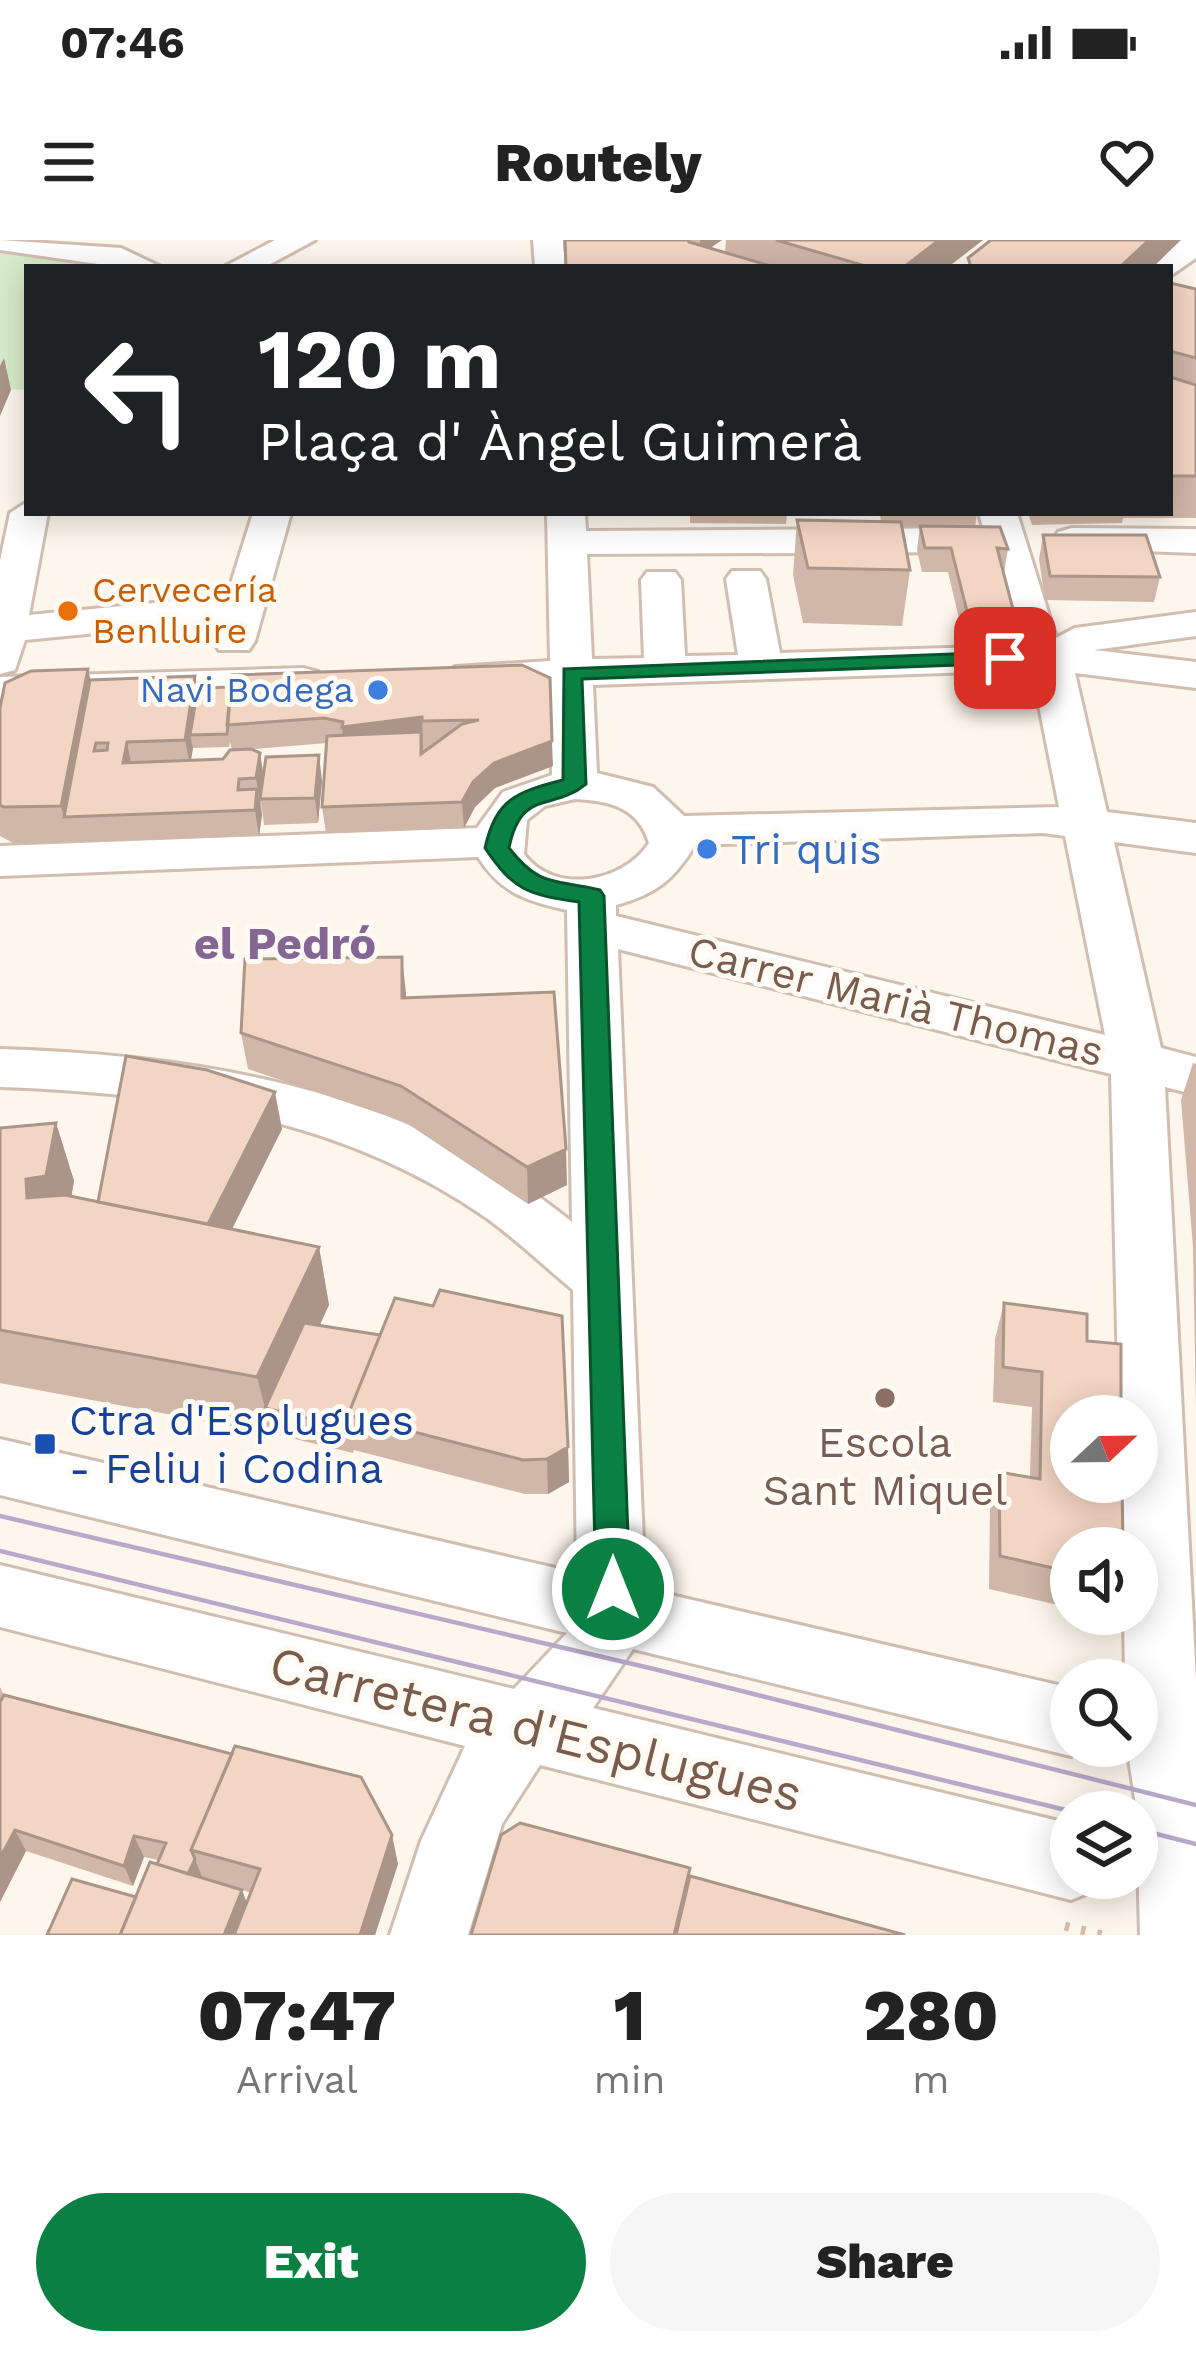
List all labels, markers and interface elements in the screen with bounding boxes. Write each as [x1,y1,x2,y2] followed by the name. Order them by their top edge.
[60,16,185,69] text: 07:46
[36,129,102,195] icon: menu
[1094,129,1160,195] icon: heart
[494,131,702,194] text: Routely
[258,310,501,408] text: 120 m
[60,312,216,468] icon: left
[258,410,862,473] text: Plaça d' Àngel Guimerà
[92,569,277,652] place label: Cervecería Benlluire
[55,598,81,624] marker: Cervecería Benlluire
[954,607,1056,709] pin
[972,625,1038,691] icon: arrive
[139,669,354,711] place label: Navi Bodega
[365,677,391,703] marker: Navi Bodega
[731,825,882,874] place label: Tri quis
[694,836,720,862] marker: Tri quis
[194,917,376,970] district label: el Pedró
[683,926,1109,1076] street label: Carrer Marià Thomas
[872,1385,898,1411] marker: Escola Sant Miquel
[1050,1395,1158,1503] north arrow
[1050,1395,1158,1899] map controls
[69,1396,414,1493] place label: Ctra d'Esplugues - Feliu i Codina
[763,1418,1007,1515] place label: Escola Sant Miquel
[32,1431,58,1457] marker: Ctra d'Esplugues - Feliu i Codina
[550,1526,676,1652] position arrow
[1050,1527,1158,1635] button: sound
[264,1634,808,1824] street label: Carretera d'Esplugues
[1050,1659,1158,1767] button: search
[1050,1791,1158,1899] button: layers
[197,1973,396,2057] text: 07:47
[614,1973,646,2057] text: 1
[863,1973,999,2057] text: 280
[236,2057,358,2102] text: Arrival
[594,2057,665,2102] text: min
[912,2057,949,2102] text: m
[36,2193,586,2331] button: Exit
[610,2193,1160,2331] button: Share

